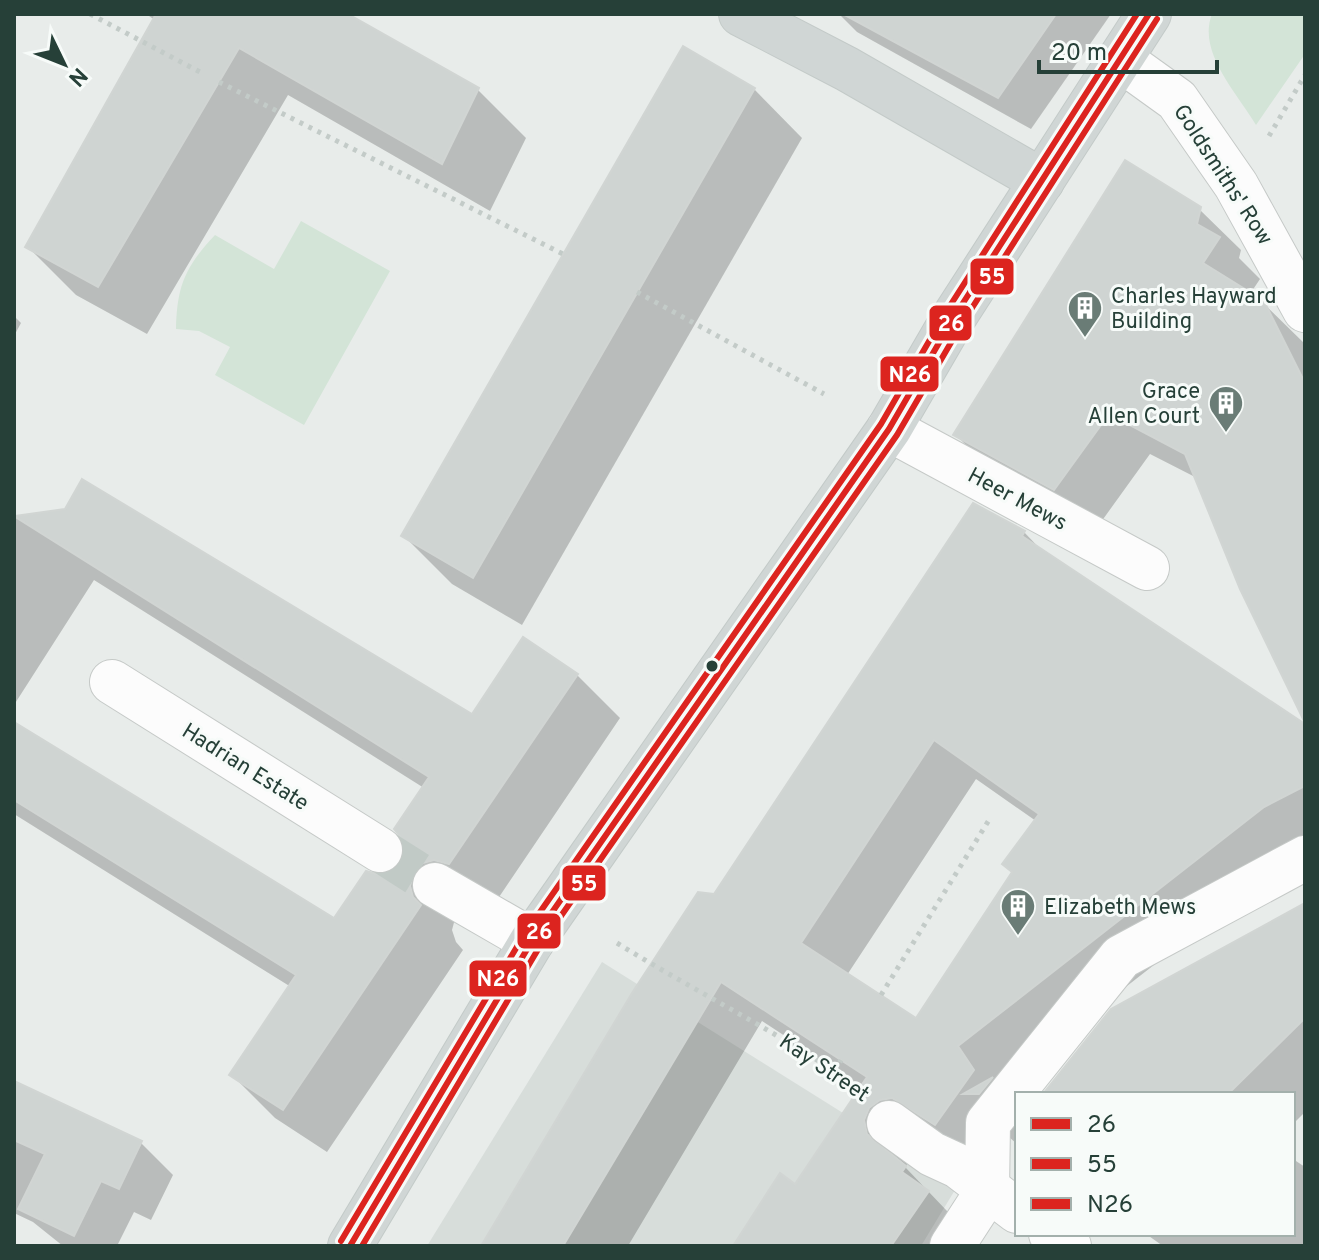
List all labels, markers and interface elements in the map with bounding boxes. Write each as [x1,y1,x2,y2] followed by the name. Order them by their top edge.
[24,24,104,104] north arrow
[1039,24,1217,74] scale bar
[1051,39,1107,69] text: 20 m
[62,61,92,91] text: N
[1166,100,1277,251] street label: Goldsmiths' Row
[969,257,1015,296] line badge: 55
[979,265,1005,292] text: 55
[1111,284,1277,336] place label: Charles Hayward Building
[1066,289,1104,339] building icon: Charles Hayward Building
[928,304,973,342] line badge: 26
[938,312,964,339] text: 26
[879,355,940,393] line badge: N26
[889,363,931,390] text: N26
[1088,379,1200,431] place label: Grace Allen Court
[1207,384,1245,434] building icon: Grace Allen Court
[962,463,1071,538] street label: Heer Mews
[704,658,720,674] unlabelled marker
[176,718,313,818] street label: Hadrian Estate
[561,864,607,902] line badge: 55
[571,872,597,899] text: 55
[999,887,1037,937] building icon: Elizabeth Mews
[1044,895,1196,922] place label: Elizabeth Mews
[516,912,562,950] line badge: 26
[526,920,552,947] text: 26
[468,959,528,998] line badge: N26
[477,967,519,994] text: N26
[773,1029,874,1109] street label: Kay Street
[1015,1092,1295,1236] legend
[1087,1111,1116,1141] text: 26
[1087,1151,1117,1181] text: 55
[1087,1191,1133,1221] text: N26

